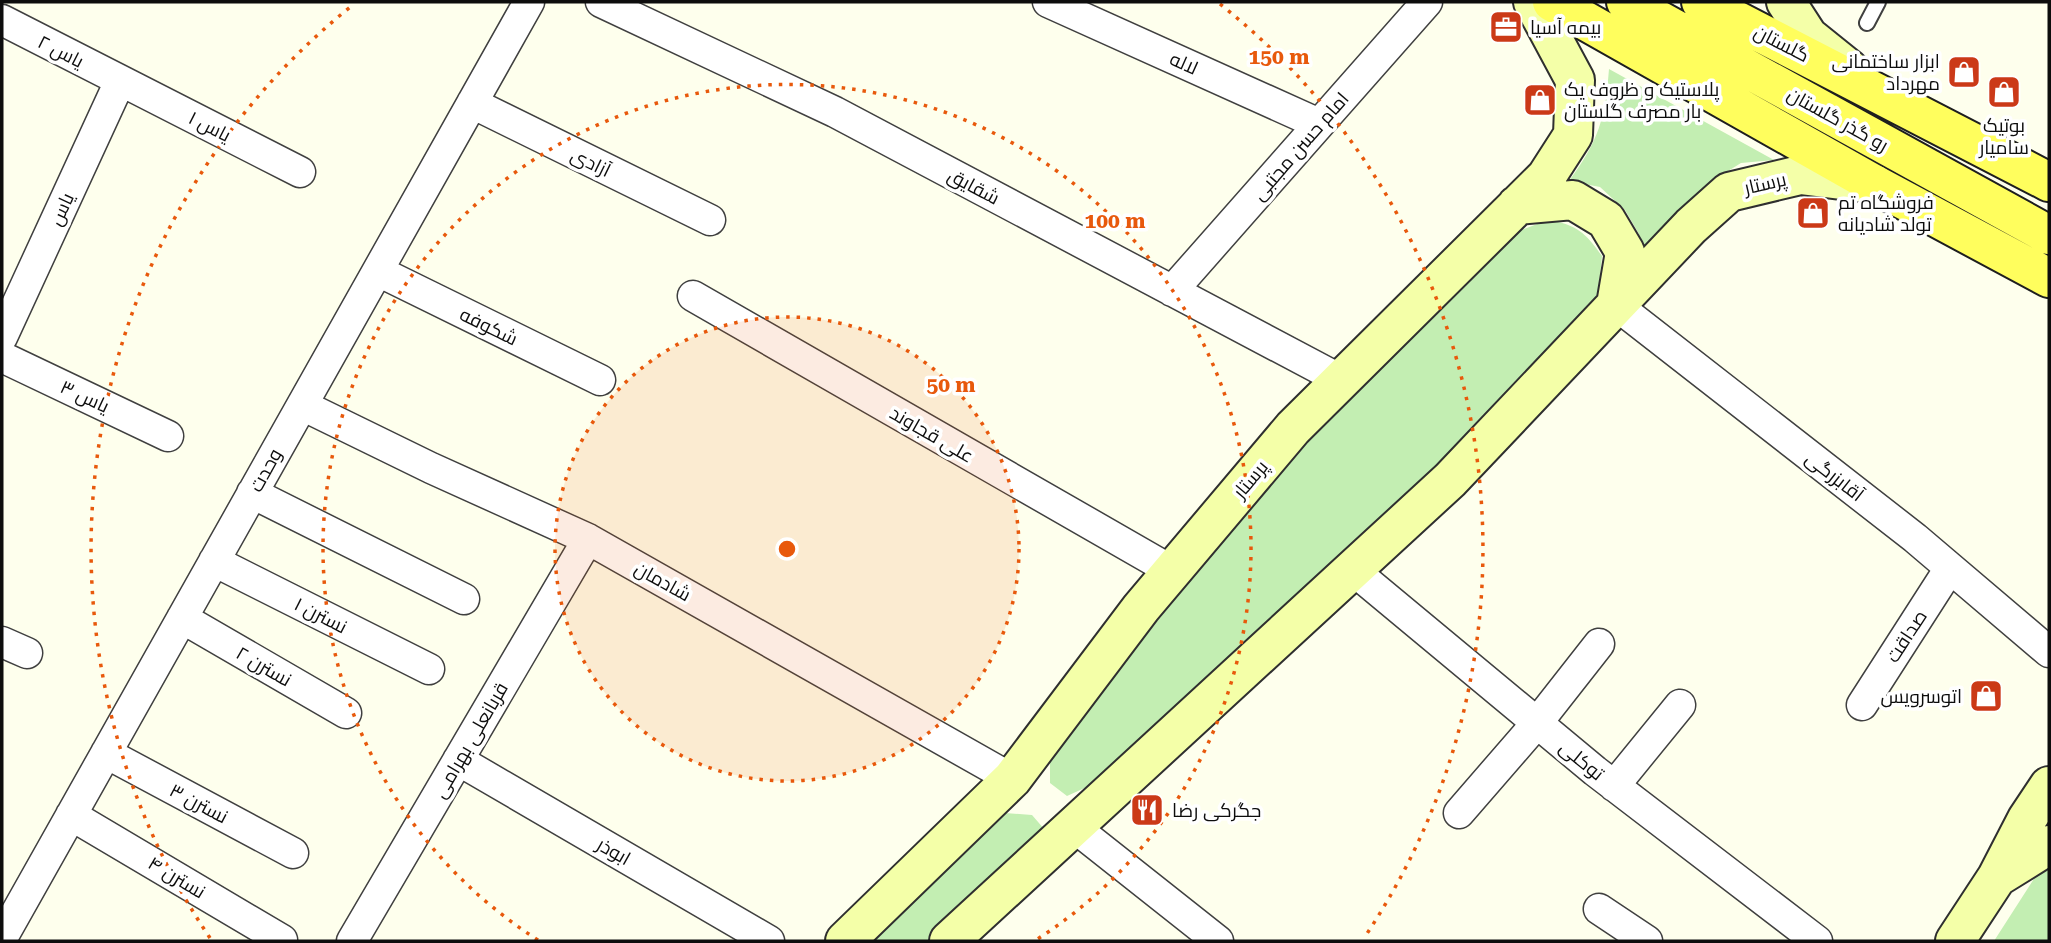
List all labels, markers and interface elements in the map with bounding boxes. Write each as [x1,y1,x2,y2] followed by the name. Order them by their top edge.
[1487,8,1525,46] office icon: بیمه آسیا
[1530,16,1601,39] place label: بیمه آسیا
[1750,20,1813,67] street label: گلستان
[34,30,88,73] street label: یاس ۲
[1249,45,1309,69] text: 150 m
[1166,47,1201,80] street label: لاله
[1831,50,1940,95] place label: ابزار ساختمانی مهرداد
[1945,53,1983,91] shop icon: ابزار ساختمانی مهرداد
[1985,73,2023,111] shop icon: بوتیک سامیار
[1564,78,1719,123] place label: پلاستیک و ظروف یک بار مصرف گلستان
[1521,81,1559,119] shop icon: پلاستیک و ظروف یک بار مصرف گلستان
[1783,82,1892,157] street label: رو گذر گلستان
[1247,88,1355,206] street label: امام حسن مجتبی
[185,106,235,147] street label: یاس ۱
[1978,114,2029,159] place label: بوتیک سامیار
[567,143,614,182] street label: آزادی
[943,163,1004,211] street label: شقایق
[1741,167,1789,201] street label: پرستار
[44,189,79,229] street label: یاس
[1838,191,1934,236] place label: فروشگاه تم تولد شادیانه
[1794,194,1832,232] shop icon: فروشگاه تم تولد شادیانه
[1085,209,1145,233] text: 100 m
[456,303,522,350] street label: شکوفه
[926,373,976,397] text: 50 m
[57,375,113,418] street label: یاس ۳
[886,401,978,468] street label: علی قجاوند
[244,445,287,496] street label: وحدت
[1801,447,1868,506] street label: آقابزرگی
[1227,456,1274,504] street label: پرستار
[775,537,799,561] centre of rings
[631,557,695,606] street label: شادمان
[291,592,351,638] street label: نسترن ۱
[1881,606,1932,667] street label: صداقت
[232,641,296,691] street label: نسترن ۲
[1967,677,2005,715] shop icon: اتوسرویس
[428,678,513,802] street label: قربانعلی بهرامی
[1881,685,1962,708] place label: اتوسرویس
[1555,736,1609,785] street label: توکلی
[166,778,232,828] street label: نسترن ۳
[1128,791,1166,829] restaurant icon: جگرکی رضا
[1172,799,1261,822] place label: جگرکی رضا
[592,832,635,870] street label: ابوذر
[144,851,210,903] street label: نسترن ۴

